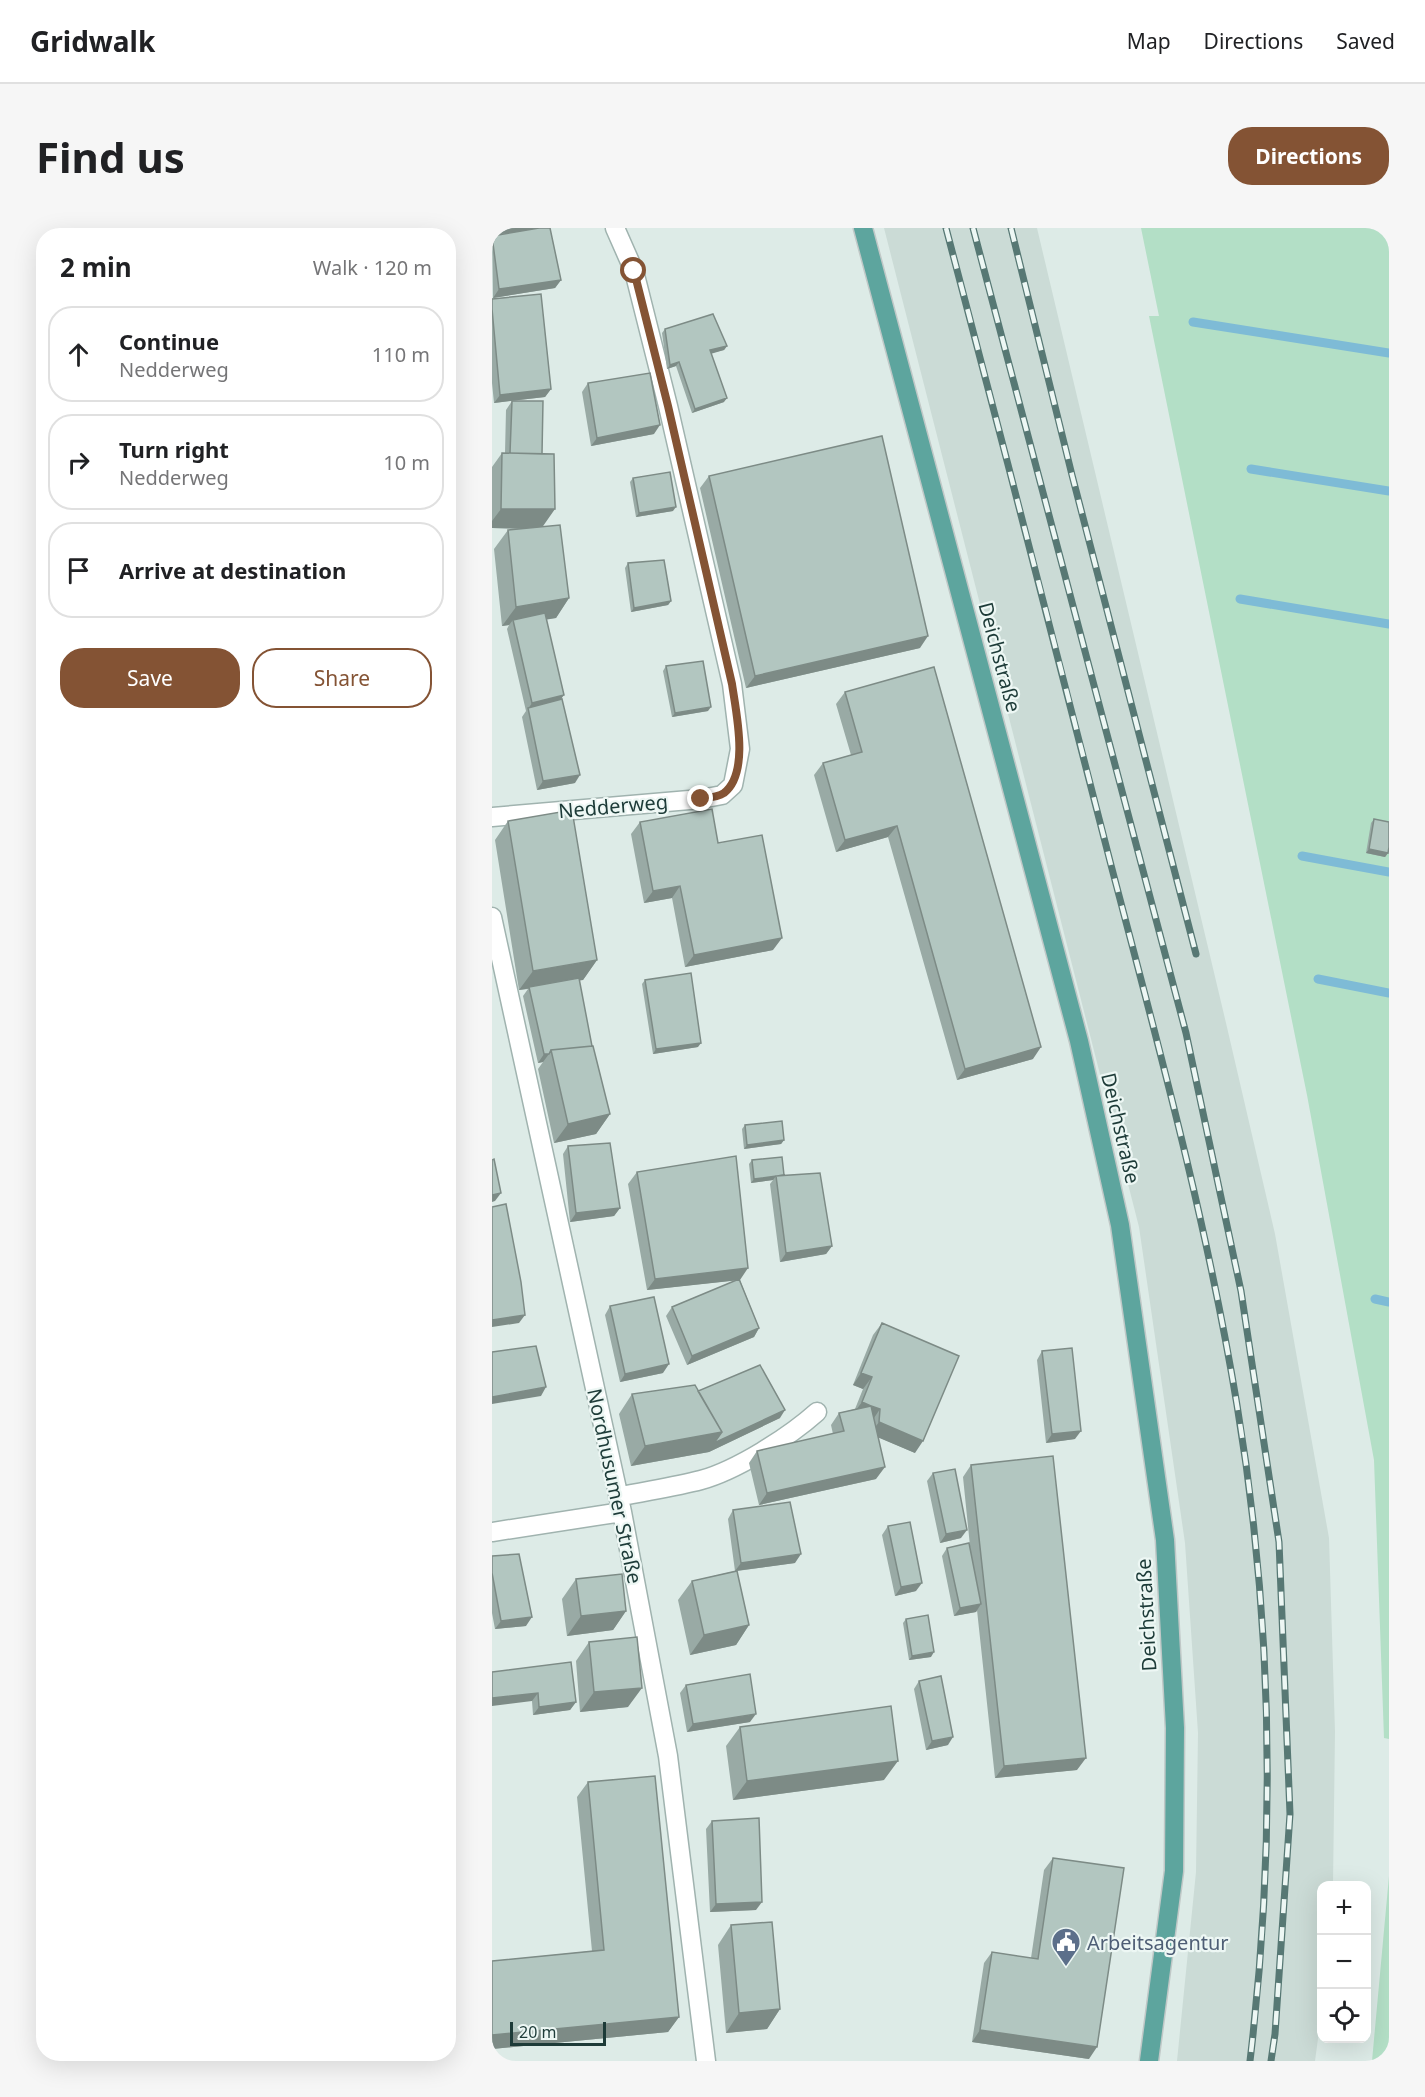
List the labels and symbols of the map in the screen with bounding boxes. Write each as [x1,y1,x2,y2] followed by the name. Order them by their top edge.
[620,257,646,283] route start
[972,599,1028,715] street label: Deichstraße
[687,785,713,811] route end
[557,788,669,824] street label: Nedderweg
[1095,1070,1147,1186] street label: Deichstraße
[581,1386,649,1586] street label: Nordhusumer Straße
[1130,1558,1162,1672] street label: Deichstraße
[1050,1926,1082,1968] public building icon: Arbeitsagentur
[1087,1929,1229,1956] place label: Arbeitsagentur
[510,2019,606,2046] scale bar

